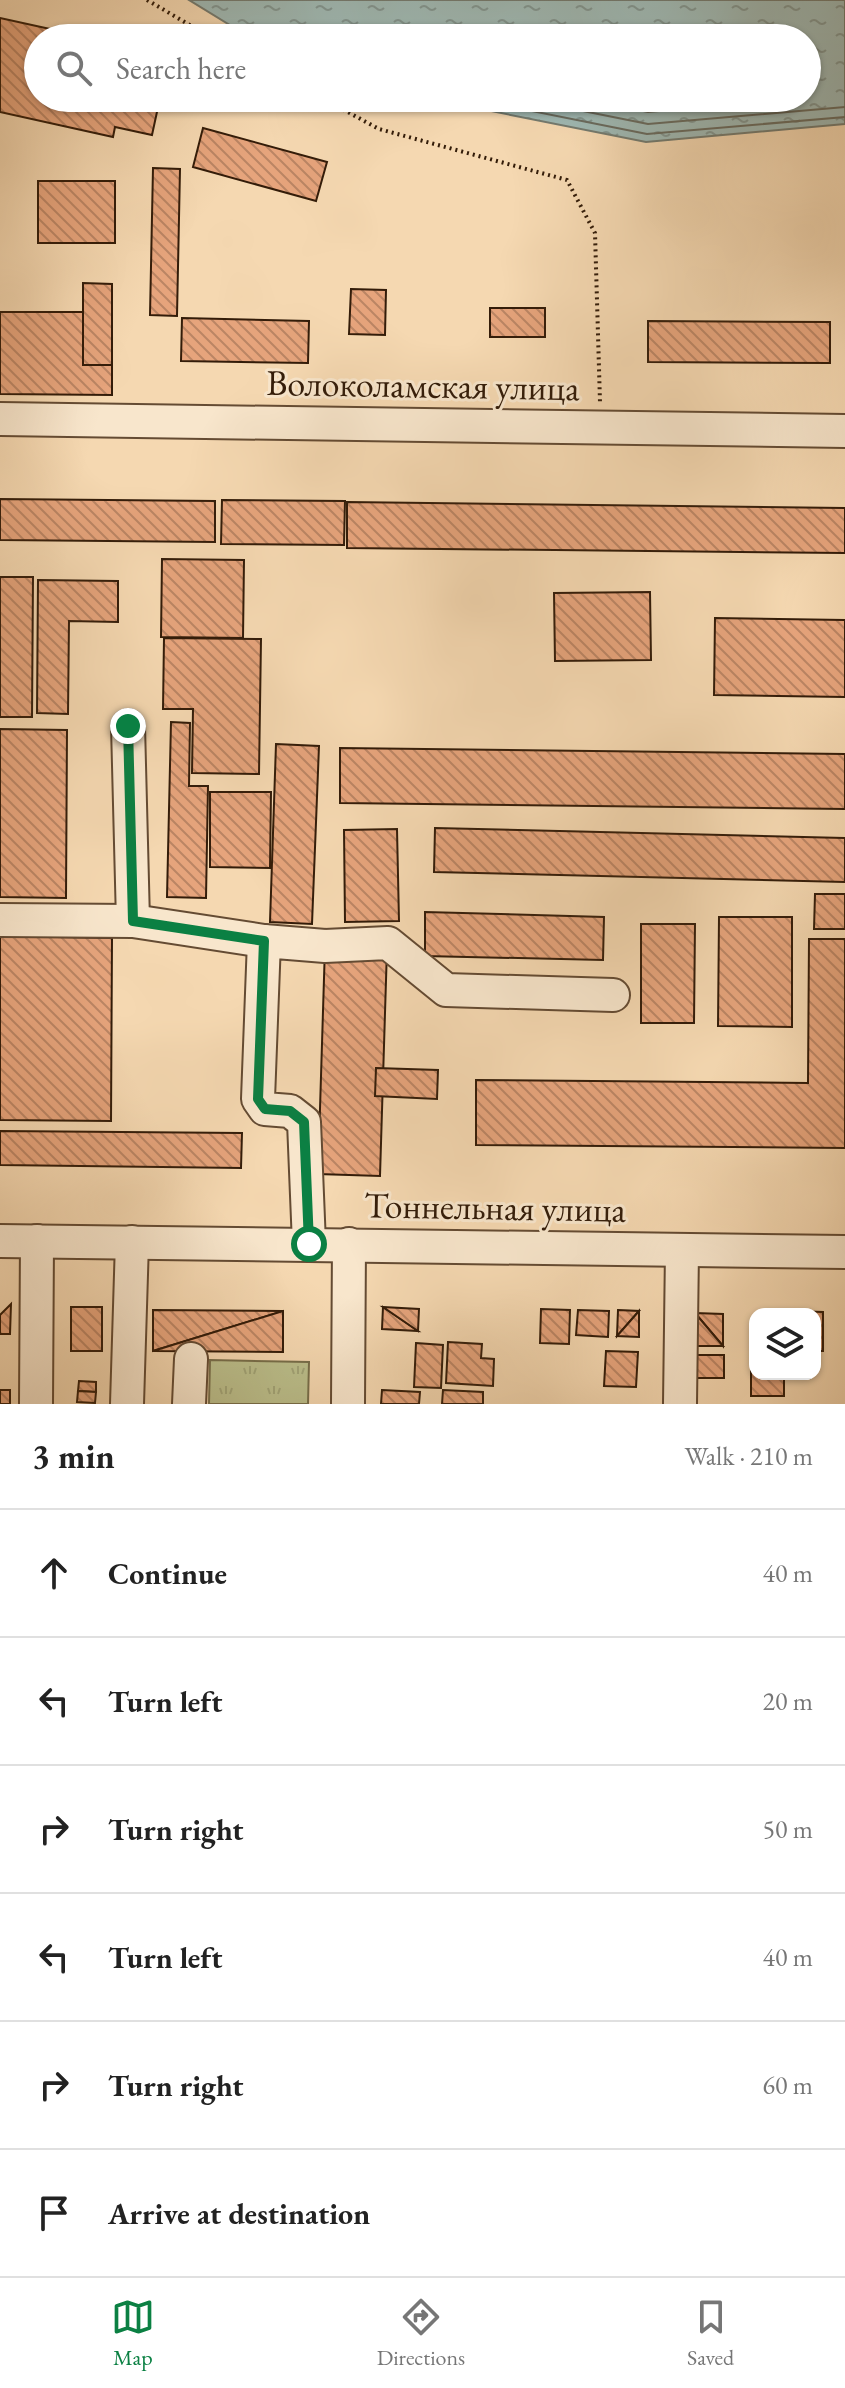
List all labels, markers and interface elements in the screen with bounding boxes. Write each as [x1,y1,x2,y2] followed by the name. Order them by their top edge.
[24,24,821,112] search box
[52,46,96,90] icon: search
[116,49,246,88] text: Search here
[266,359,581,411] street label: Волоколамская улица
[110,708,146,744] route end
[364,1181,627,1233] street label: Тоннельная улица
[291,1226,327,1262] route start
[749,1308,821,1380] map controls
[749,1308,821,1380] button: layers
[32,1434,115,1478] text: 3 min
[685,1439,813,1473] text: Walk · 210 m
[32,1551,76,1595] icon: ahead
[108,1554,227,1593] text: Continue
[763,1556,813,1590] text: 40 m
[32,1679,76,1723] icon: left
[108,1682,222,1721] text: Turn left
[763,1684,813,1718] text: 20 m
[32,1807,76,1851] icon: right
[108,1810,244,1849] text: Turn right
[763,1812,813,1846] text: 50 m
[32,1935,76,1979] icon: left
[108,1938,222,1977] text: Turn left
[763,1940,813,1974] text: 40 m
[32,2063,76,2107] icon: right
[108,2066,244,2105] text: Turn right
[763,2068,813,2102] text: 60 m
[32,2191,76,2235] icon: arrive
[108,2194,370,2233] text: Arrive at destination
[111,2295,155,2372] tab: Map
[377,2295,465,2372] tab: Directions
[687,2295,734,2372] tab: Saved

